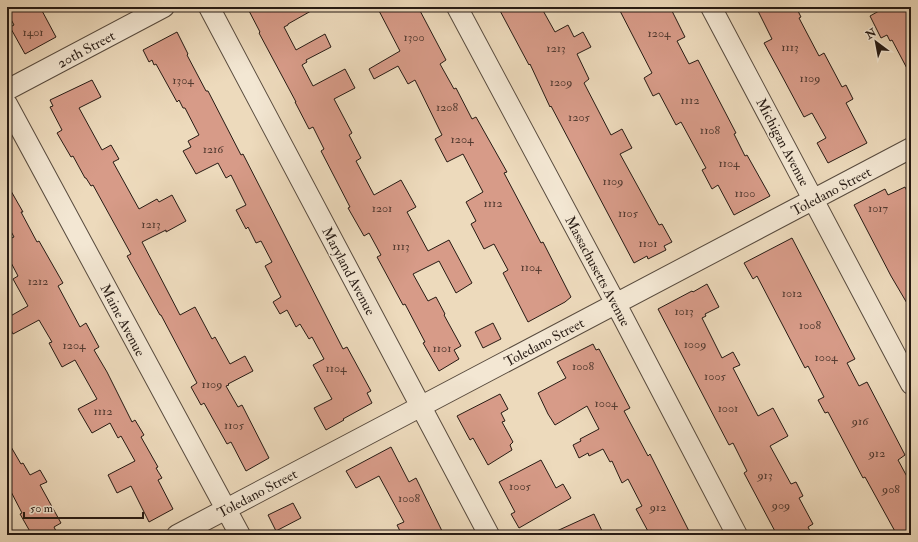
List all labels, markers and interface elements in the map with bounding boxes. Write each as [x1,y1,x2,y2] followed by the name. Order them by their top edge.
[856,22,896,62] north arrow
[22,25,44,40] house number: 1401
[862,25,880,43] text: N
[648,26,671,41] house number: 1204
[55,27,118,72] street label: 20th Street
[403,30,425,45] house number: 1300
[781,40,799,55] house number: 1113
[546,41,566,56] house number: 1213
[800,71,820,86] house number: 1109
[172,73,194,88] house number: 1304
[550,75,572,90] house number: 1209
[681,93,699,108] house number: 1112
[752,95,813,189] street label: Michigan Avenue
[436,100,458,115] house number: 1208
[568,110,591,125] house number: 1205
[700,123,721,138] house number: 1108
[451,132,474,147] house number: 1204
[203,142,224,157] house number: 1216
[718,156,740,171] house number: 1104
[788,163,874,220] street label: Toledano Street
[603,174,623,189] house number: 1109
[735,186,755,201] house number: 1100
[484,196,502,211] house number: 1112
[372,201,392,216] house number: 1201
[868,201,889,216] house number: 1017
[618,206,639,221] house number: 1105
[561,213,634,330] street label: Massachusetts Avenue
[141,217,161,232] house number: 1213
[317,224,379,319] street label: Maryland Avenue
[639,236,657,251] house number: 1101
[392,239,410,254] house number: 1113
[520,260,542,275] house number: 1104
[28,274,48,289] house number: 1212
[96,281,149,359] street label: Maine Avenue
[782,286,802,301] house number: 1012
[674,304,694,319] house number: 1013
[501,314,587,371] street label: Toledano Street
[799,318,821,333] house number: 1008
[684,337,706,352] house number: 1009
[63,338,86,353] house number: 1204
[433,341,451,356] house number: 1101
[815,350,838,365] house number: 1004
[572,359,594,374] house number: 1008
[325,361,347,376] house number: 1104
[704,369,727,384] house number: 1005
[202,377,222,392] house number: 1109
[595,396,618,411] house number: 1004
[718,401,738,416] house number: 1001
[94,404,112,419] house number: 1112
[851,414,869,429] house number: 916
[224,418,245,433] house number: 1105
[868,446,885,461] house number: 912
[214,465,300,522] street label: Toledano Street
[757,468,773,483] house number: 913
[509,479,532,494] house number: 1005
[881,482,900,497] house number: 908
[398,491,420,506] house number: 1008
[24,494,143,520] scale bar
[771,498,790,513] house number: 909
[649,500,666,515] house number: 912
[30,501,54,516] text: 50 m

